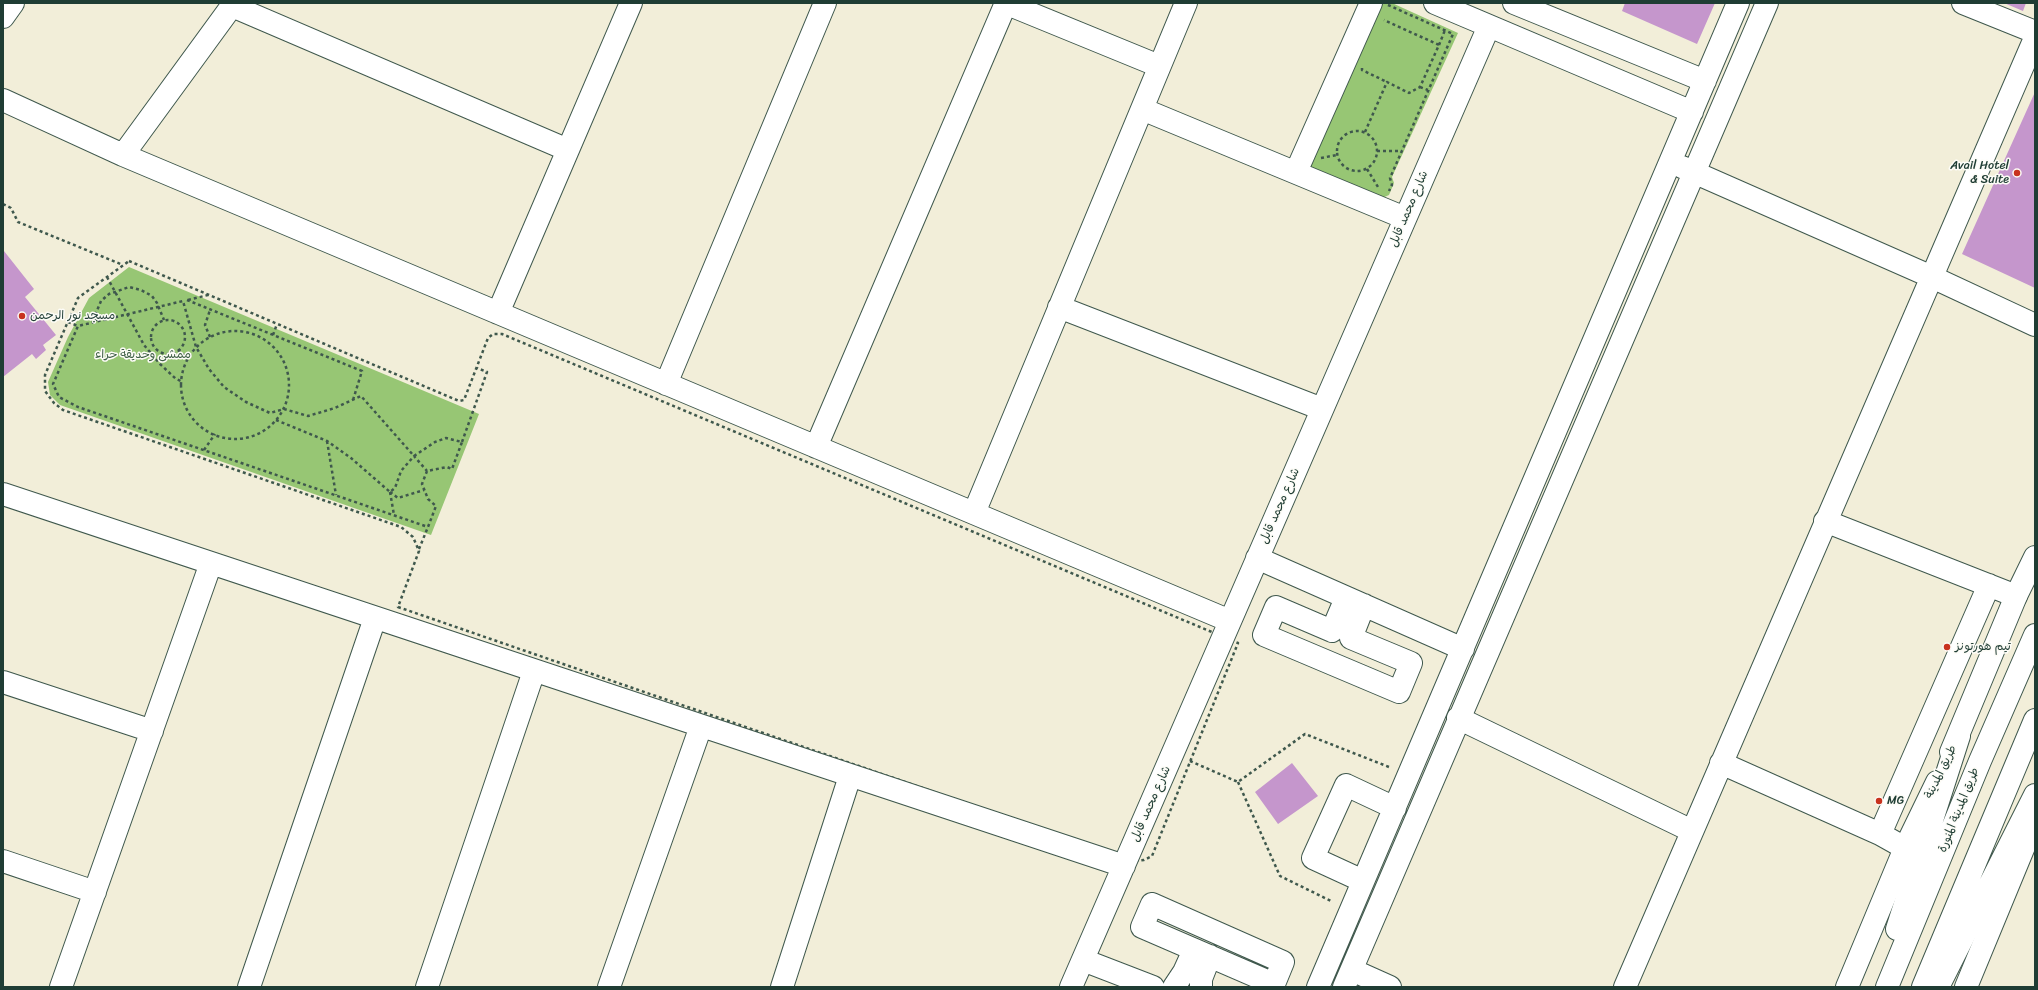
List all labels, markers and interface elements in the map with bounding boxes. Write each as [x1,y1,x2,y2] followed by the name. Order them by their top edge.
[1950,159,2009,187] place label: Avail Hotel & Suite
[2012,168,2022,178] marker: Avail Hotel & Suite
[1386,169,1432,249] street label: شارع محمد قابل
[30,309,115,323] place label: مسجد نور الرحمن
[17,311,27,321] marker: مسجد نور الرحمن
[95,348,191,362] park label: ممشى وحديقة حراء
[1257,466,1303,546] street label: شارع محمد قابل
[1955,640,2011,654] place label: تيم هورتونز
[1942,642,1952,652] marker: تيم هورتونز
[1922,743,1960,801] street label: طريق المدينة
[1128,764,1174,844] street label: شارع محمد قابل
[1935,765,1983,855] street label: طريق المدينة المنورة
[1887,794,1904,808] place label: MG
[1874,796,1884,806] marker: MG

